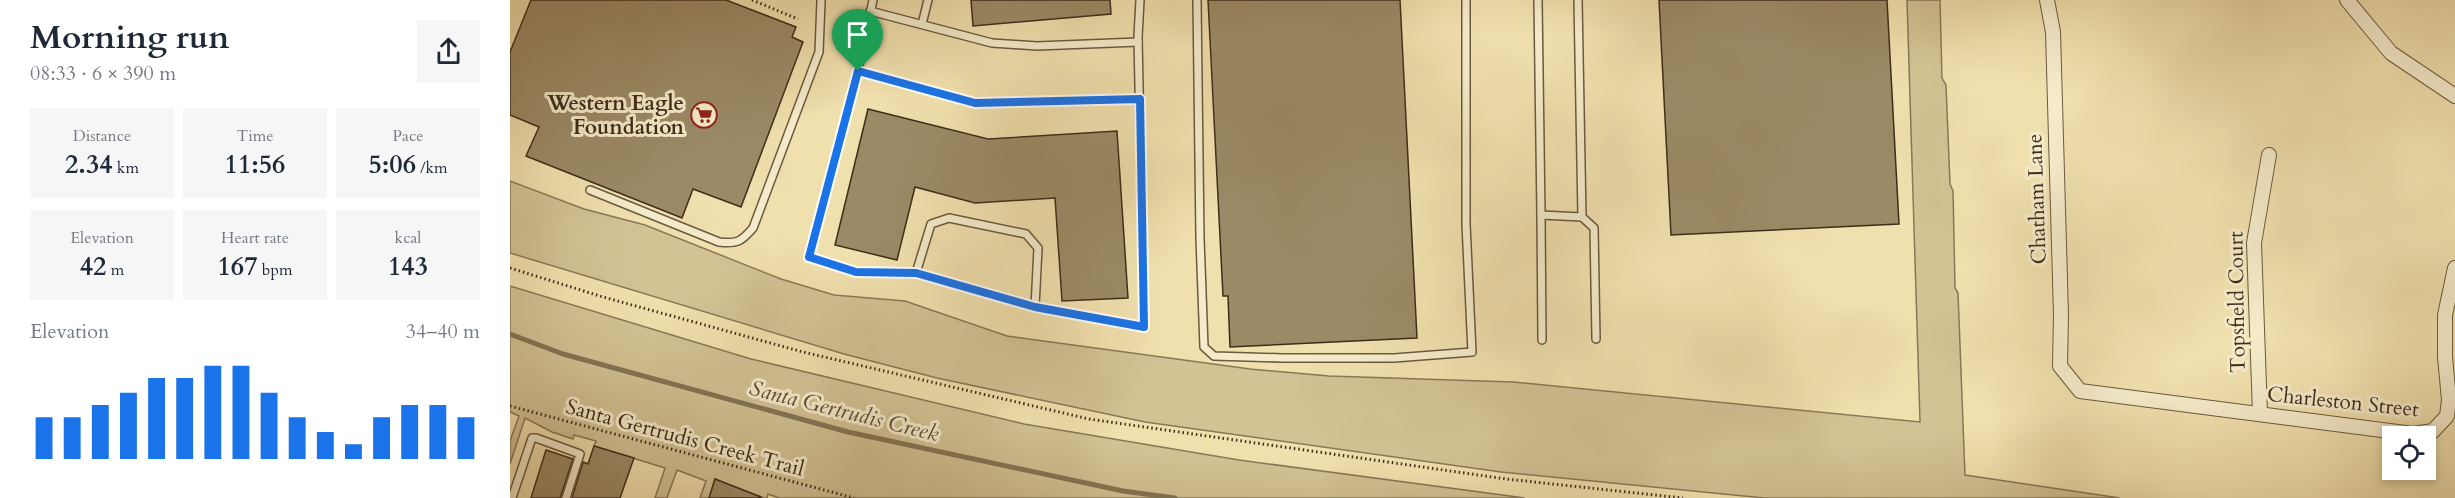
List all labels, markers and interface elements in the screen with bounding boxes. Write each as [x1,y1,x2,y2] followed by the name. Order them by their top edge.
[832,9,883,71] pin
[30,15,230,60] text: Morning run
[841,18,874,51] icon: arrive
[417,20,480,83] button: share
[30,60,176,87] text: 08:33 · 6 × 390 m
[546,89,684,142] place label: Western Eagle Foundation
[689,100,719,130] supermarket icon: Western Eagle Foundation
[73,125,131,147] text: Distance
[236,125,274,147] text: Time
[393,125,423,147] text: Pace
[2020,133,2054,265] street label: Chatham Lane
[65,147,113,182] text: 2.34
[225,147,285,182] text: 11:56
[368,147,416,182] text: 5:06
[113,157,139,179] text: km
[416,157,448,179] text: /km
[70,227,134,249] text: Elevation
[221,227,289,249] text: Heart rate
[395,227,421,249] text: kcal
[2221,231,2253,373] street label: Topsfield Court
[80,249,106,284] text: 42
[218,249,258,284] text: 167
[388,249,428,284] text: 143
[106,259,124,281] text: m
[258,259,292,281] text: bpm
[30,318,109,345] text: Elevation
[406,318,480,345] text: 34–40 m
[746,373,942,449] water label: Santa Gertrudis Creek
[2266,380,2421,424] street label: Charleston Street
[563,392,807,484] street label: Santa Gertrudis Creek Trail
[2382,426,2436,480] map controls
[2382,426,2436,480] button: locate

